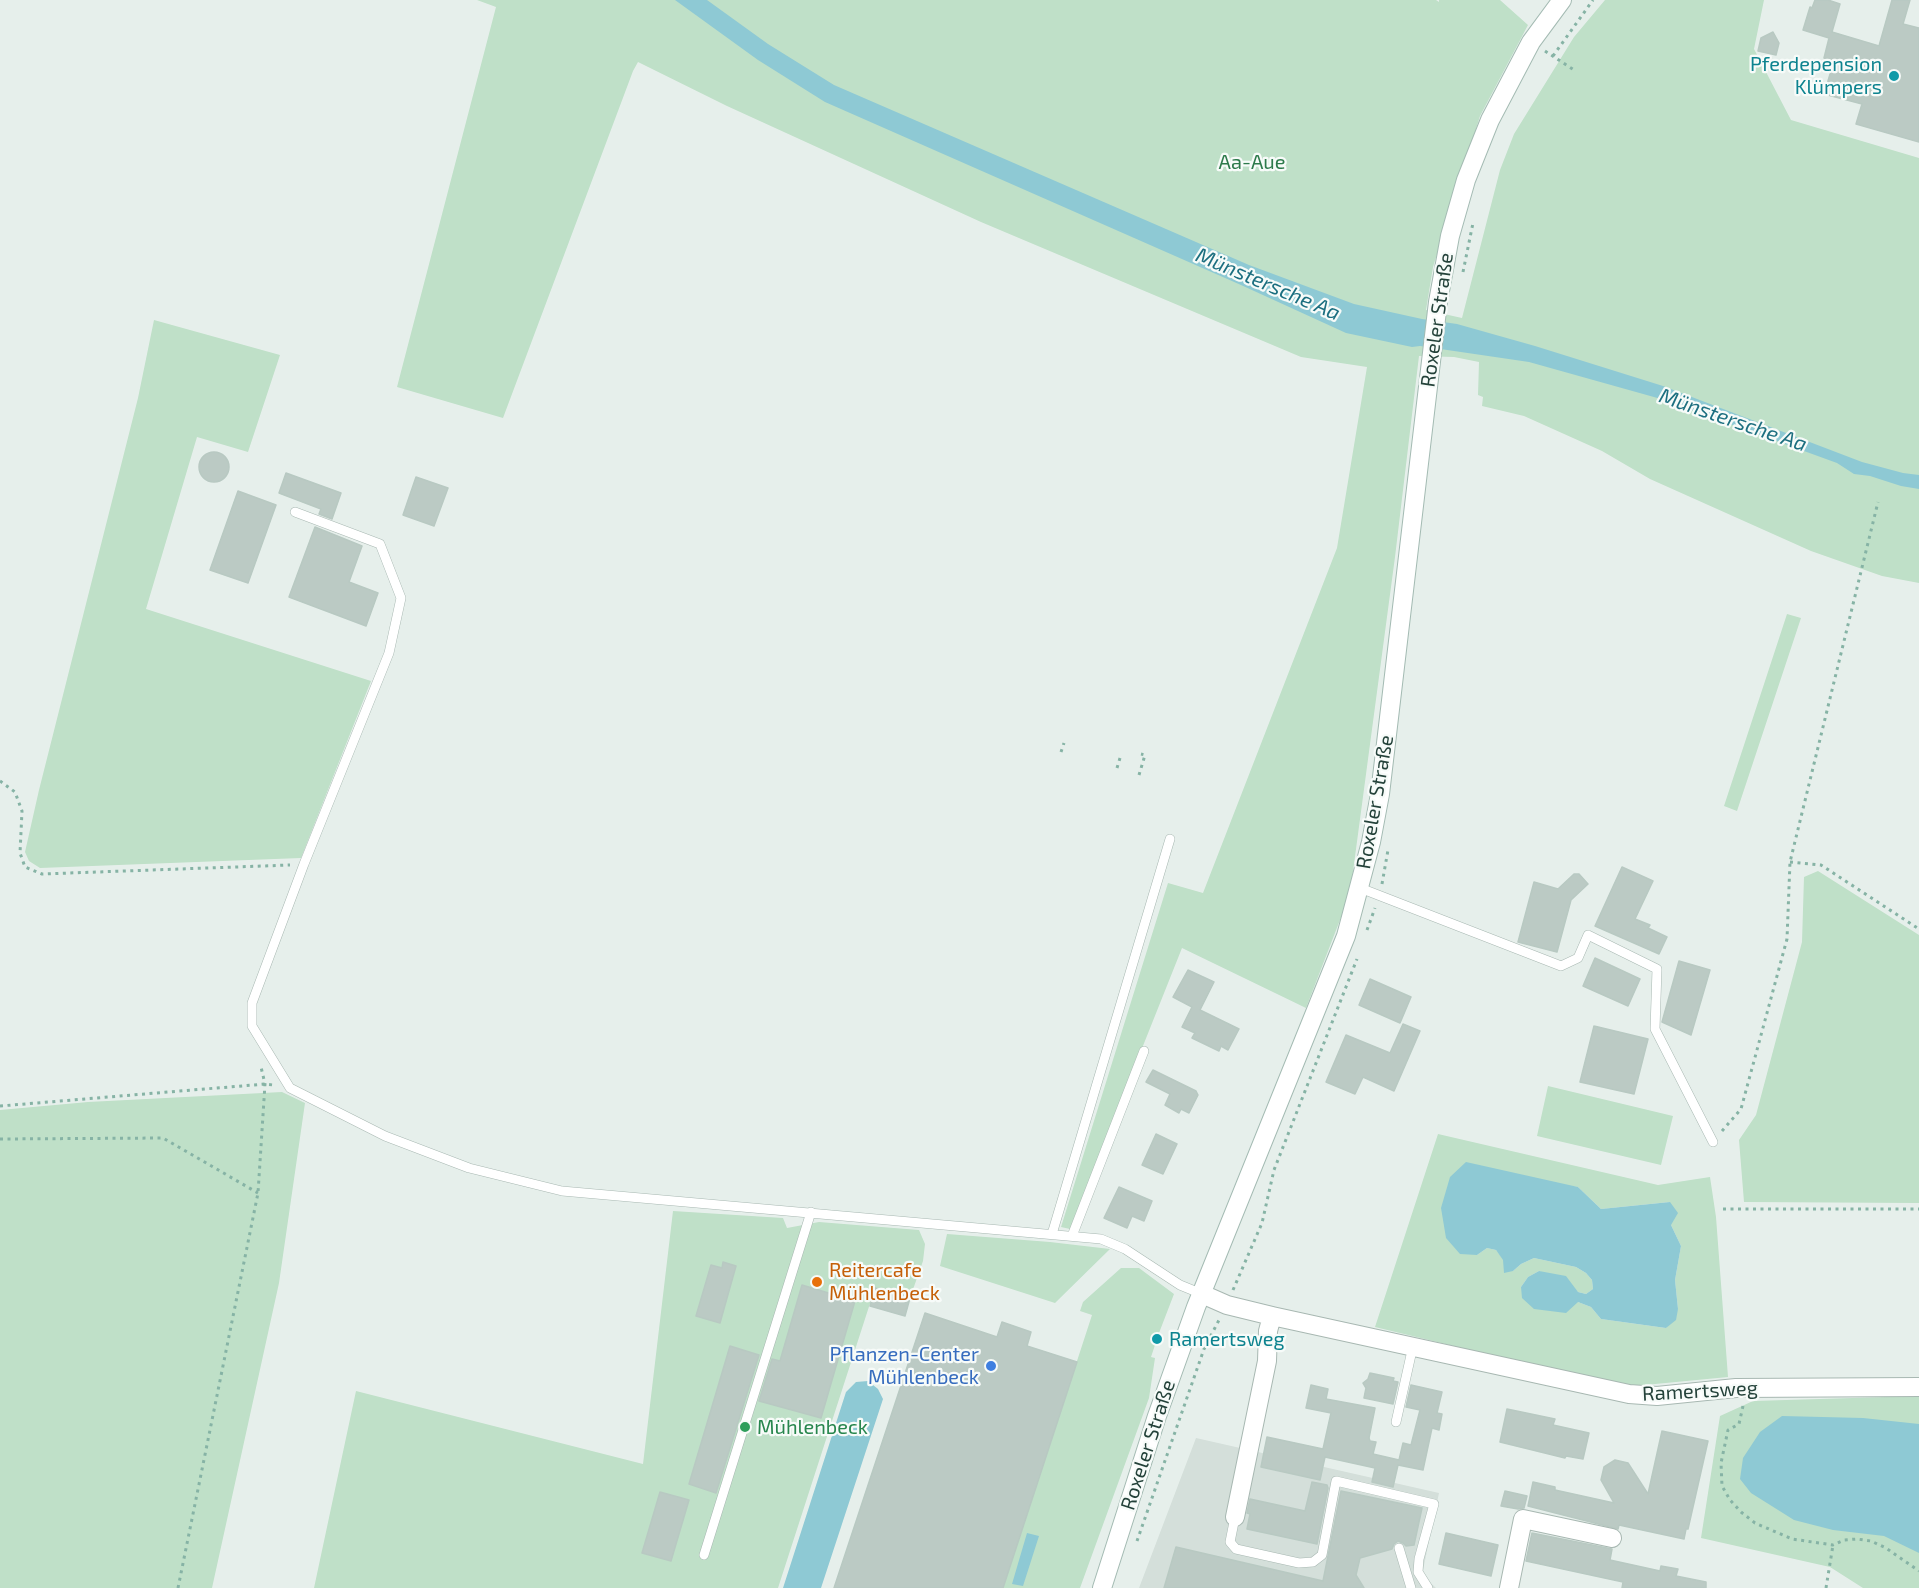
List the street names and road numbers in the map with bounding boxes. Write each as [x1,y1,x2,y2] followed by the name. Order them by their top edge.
[1416,251,1458,389] street label: Roxeler Straße
[1351,733,1399,871] street label: Roxeler Straße
[1642,1376,1758,1406] street label: Ramertsweg
[1116,1377,1180,1513] street label: Roxeler Straße

